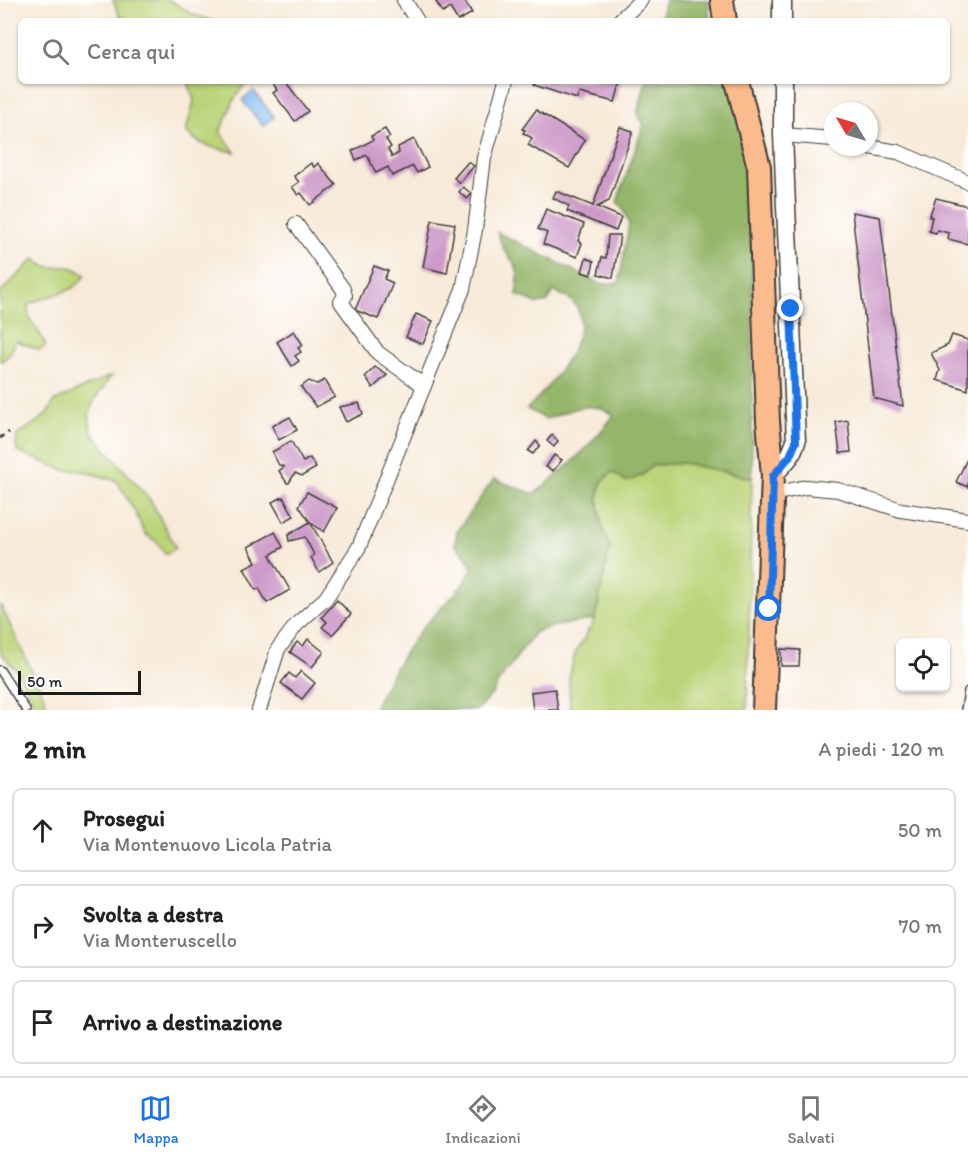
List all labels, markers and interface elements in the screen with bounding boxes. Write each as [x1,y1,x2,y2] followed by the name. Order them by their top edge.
[18,18,950,84] search box
[39,35,72,68] icon: search
[87,38,175,65] text: Cerca qui
[824,102,878,156] north arrow
[777,295,803,321] route end
[755,595,781,621] route start
[896,638,950,692] map controls
[896,638,950,692] button: locate
[18,668,141,696] scale bar
[27,672,62,691] text: 50 m
[24,733,86,765] text: 2 min
[818,737,944,761] text: A piedi · 120 m
[83,805,165,832] text: Prosegui
[26,814,59,847] icon: ahead
[898,818,942,842] text: 50 m
[83,832,332,856] text: Via Montenuovo Licola Patria
[83,901,223,928] text: Svolta a destra
[26,910,59,943] icon: right
[898,914,942,938] text: 70 m
[83,928,237,952] text: Via Monteruscello
[26,1006,59,1039] icon: arrive
[83,1009,282,1036] text: Arrivo a destinazione
[133,1092,179,1147] tab: Mappa
[445,1092,521,1147] tab: Indicazioni
[787,1092,835,1147] tab: Salvati

